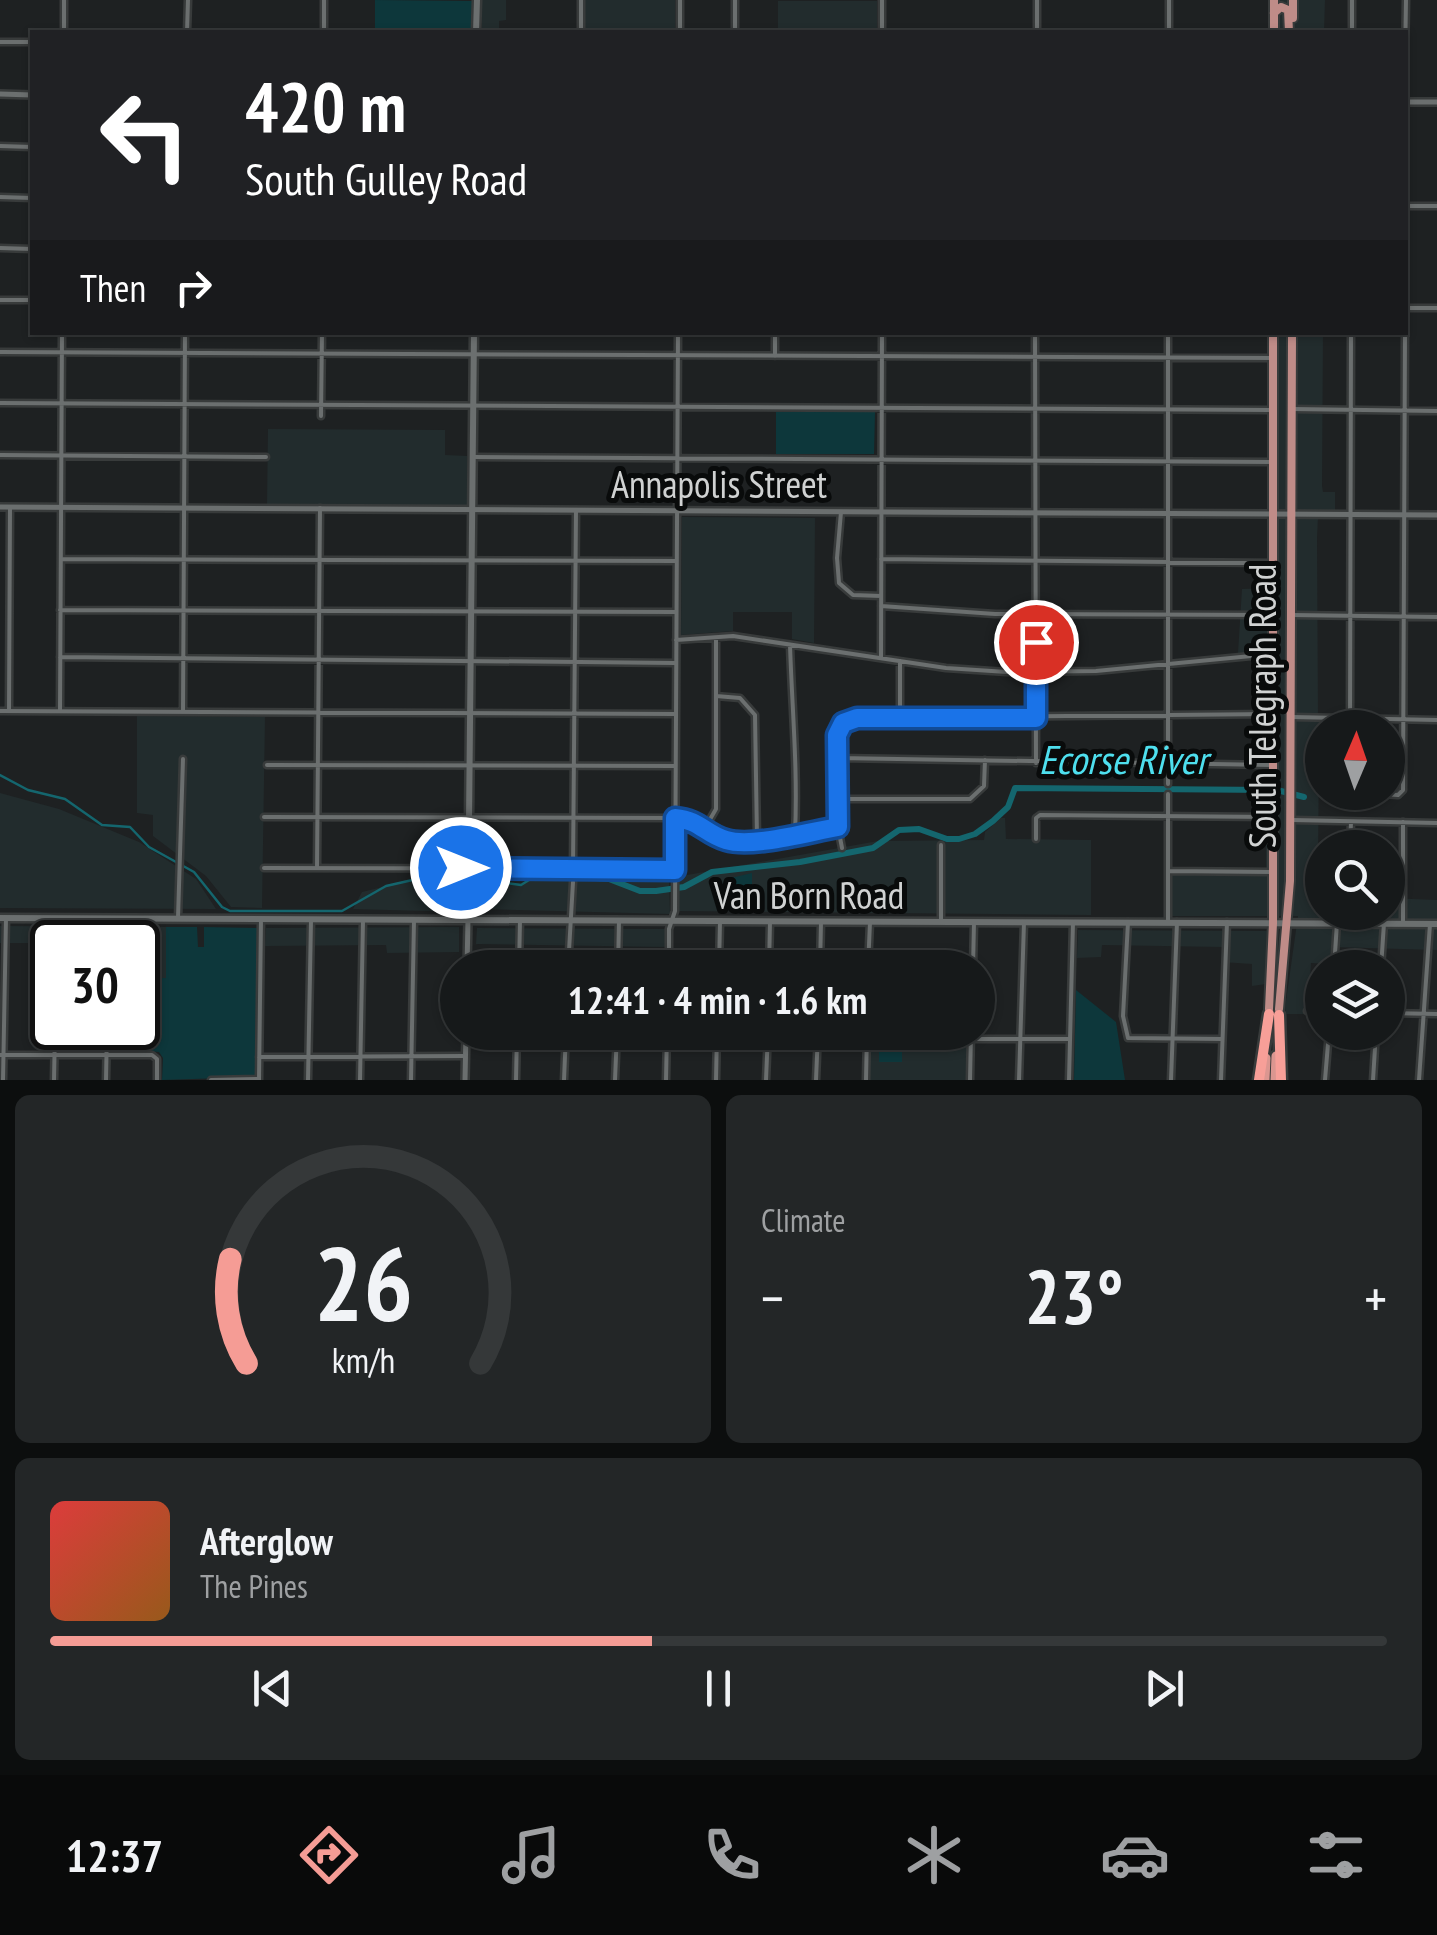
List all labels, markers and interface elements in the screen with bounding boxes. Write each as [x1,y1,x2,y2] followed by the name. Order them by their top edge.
[245,61,406,151] text: 420 m
[80,70,210,200] icon: left
[245,149,527,207] text: South Gulley Road
[166,260,221,315] icon: right
[80,263,146,312] text: Then
[611,459,828,508] street label: Annapolis Street
[1237,564,1286,848] street label: South Telegraph Road
[994,600,1079,685] pin
[1009,615,1064,670] icon: arrive
[1305,710,1405,810] north arrow
[1305,710,1405,1050] map controls
[1039,733,1212,785] water label: Ecorse River
[409,816,513,920] position arrow
[1305,830,1405,930] button: search
[713,870,904,919] street label: Van Born Road
[30,920,160,1050] speed limit sign: 30
[1305,950,1405,1050] button: layers
[568,975,867,1024] text: 12:41 · 4 min · 1.6 km
[761,1199,845,1241] text: Climate
[313,1215,413,1350] text: 26
[1024,1248,1124,1345] text: 23°
[761,1262,784,1333] text: −
[1364,1262,1387,1333] text: +
[331,1337,395,1383] text: km/h
[200,1516,333,1565] text: Afterglow
[200,1565,308,1607] text: The Pines
[245,1661,300,1716] icon: previous
[691,1661,746,1716] icon: pause
[1137,1661,1192,1716] icon: next
[294,1820,364,1890] icon: directions
[496,1820,566,1890] icon: music
[697,1820,767,1890] icon: phone
[899,1820,969,1890] icon: climate
[1100,1820,1170,1890] icon: car
[1301,1820,1371,1890] icon: filters
[66,1826,163,1884] text: 12:37

